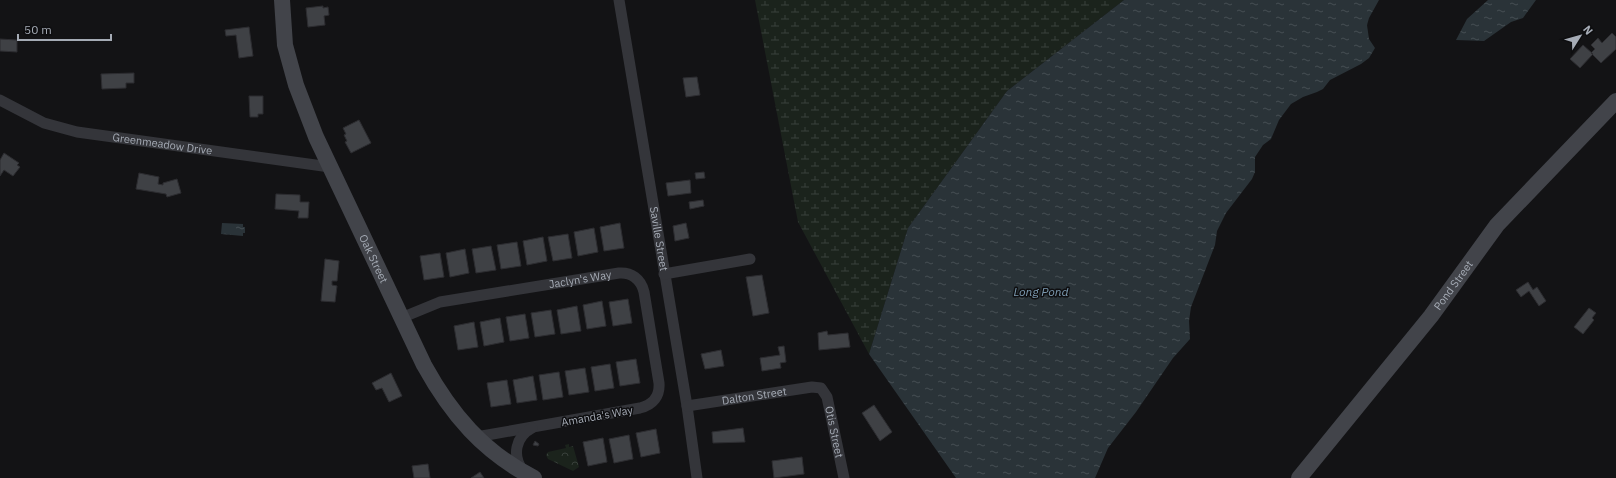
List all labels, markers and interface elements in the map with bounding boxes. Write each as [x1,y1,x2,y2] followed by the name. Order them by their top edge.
[18,16,111,42] scale bar
[1560,16,1600,56] north arrow
[24,22,52,37] text: 50 m
[1580,23,1596,37] text: N
[112,130,213,158] street label: Greenmeadow Drive
[647,205,671,272] street label: Saville Street
[356,232,391,285] street label: Oak Street
[1431,257,1476,313] street label: Pond Street
[548,267,613,291] street label: Jaclyn's Way
[1013,284,1069,299] water label: Long Pond
[721,384,788,408] street label: Dalton Street
[560,403,634,429] street label: Amanda's Way
[822,405,847,459] street label: Otis Street

